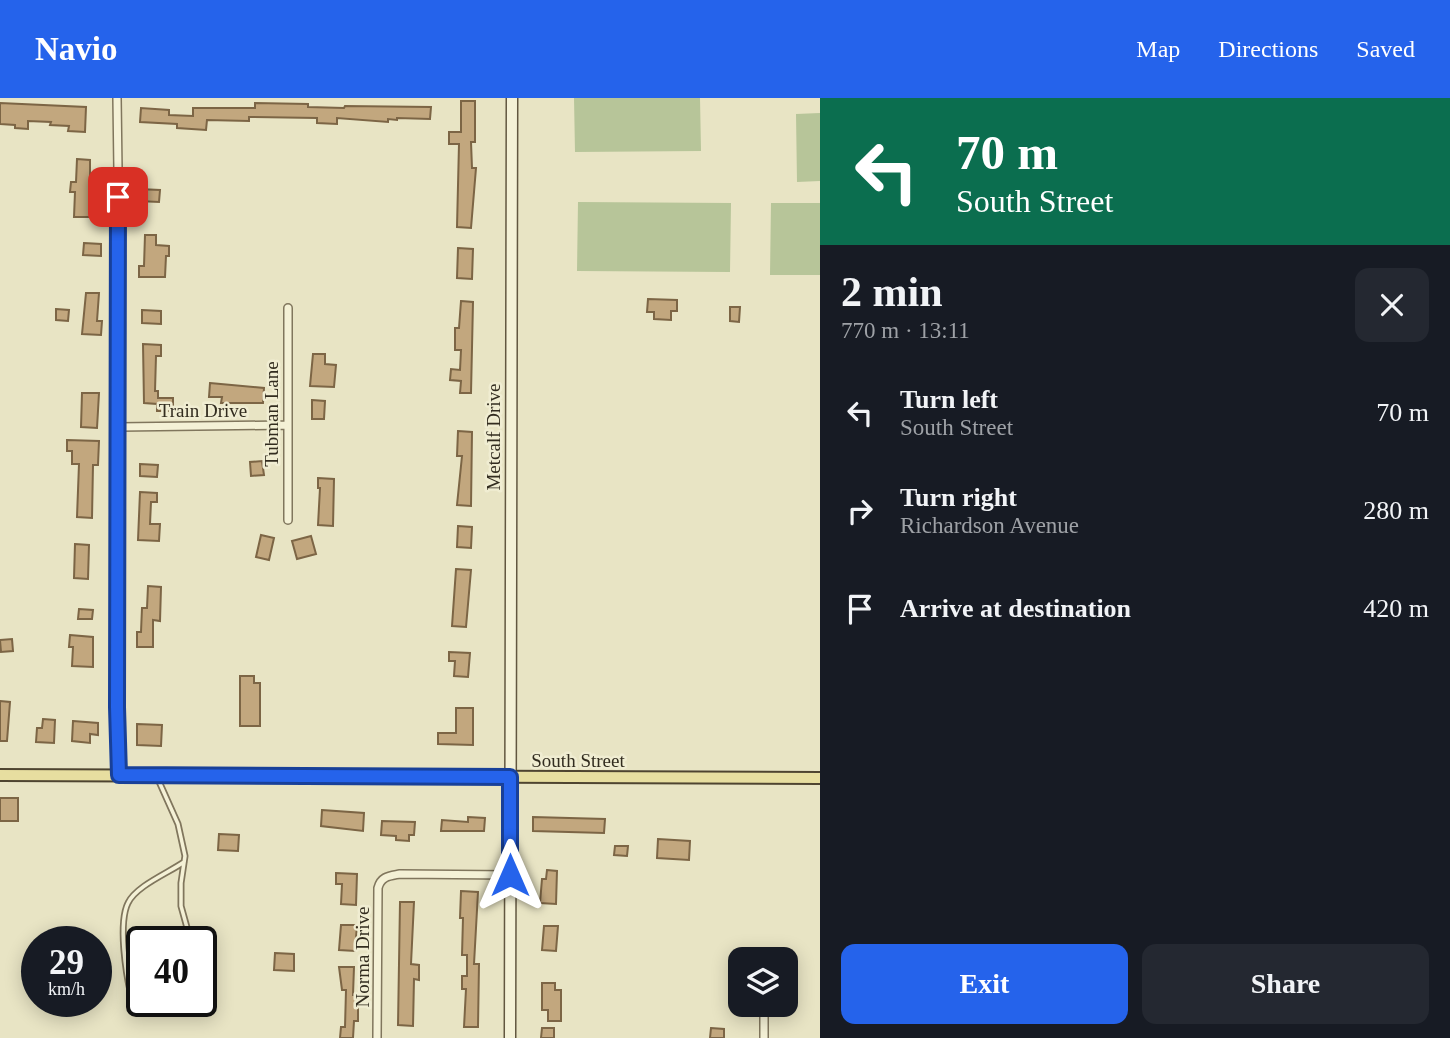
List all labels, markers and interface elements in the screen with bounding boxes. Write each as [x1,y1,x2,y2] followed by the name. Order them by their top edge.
[35,31,118,67] text: Navio
[1136,36,1180,62] text: Map
[1218,36,1318,62] text: Directions
[1356,36,1415,62] text: Saved
[956,125,1058,180] text: 70 m
[841,126,932,217] icon: left
[88,167,148,227] pin
[99,178,137,216] icon: arrive
[956,183,1113,219] text: South Street
[1355,268,1429,342] button: close
[841,269,943,315] text: 2 min
[841,318,970,343] text: 770 m · 13:11
[261,361,282,467] street label: Tubman Lane
[483,383,504,491] street label: Metcalf Drive
[900,385,998,414] text: Turn left
[841,394,879,432] icon: left
[1376,398,1429,427] text: 70 m
[159,400,247,421] street label: Train Drive
[900,415,1013,440] text: South Street
[900,483,1017,512] text: Turn right
[841,492,879,530] icon: right
[1363,496,1429,525] text: 280 m
[900,513,1079,538] text: Richardson Avenue
[841,590,879,628] icon: arrive
[900,594,1131,623] text: Arrive at destination
[1363,594,1429,623] text: 420 m
[531,750,625,771] street label: South Street
[473,838,547,912] position arrow
[352,907,373,1007] street label: Norma Drive
[126,926,217,1017] speed limit sign: 40
[49,943,84,982] text: 29
[841,944,1128,1024] button: Exit
[1142,944,1429,1024] button: Share
[728,947,798,1017] map controls
[728,947,798,1017] button: layers
[48,979,85,999] text: km/h

